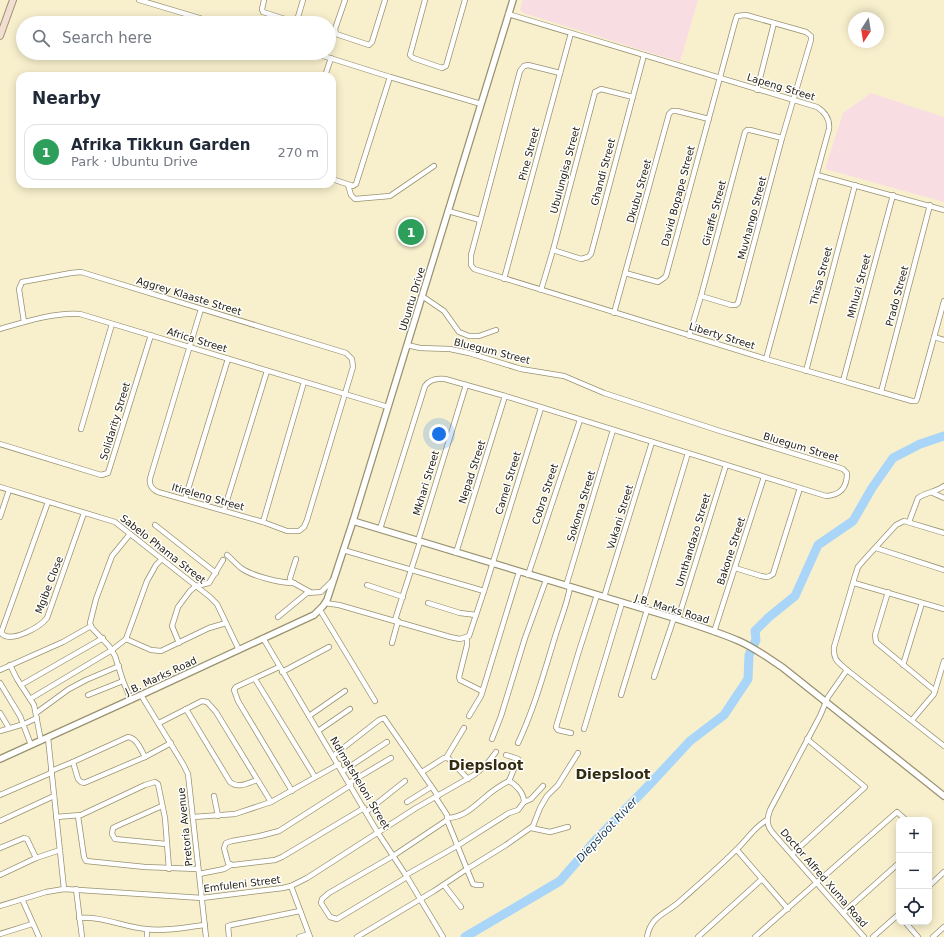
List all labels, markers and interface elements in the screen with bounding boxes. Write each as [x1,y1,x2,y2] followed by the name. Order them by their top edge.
[848,12,884,48] north arrow
[16,16,336,60] search box
[30,27,52,49] icon: search
[62,29,152,47] text: Search here
[746,71,816,103] street label: Lapeng Street
[32,88,101,108] text: Nearby
[548,125,582,215] street label: Ubulungisa Street
[517,126,541,182] street label: Pine Street
[71,136,250,154] text: Afrika Tikkun Garden
[589,137,617,207] street label: Ghandi Street
[659,144,697,247] street label: David Bopape Street
[41,145,51,160] text: 1
[277,145,319,160] text: 270 m
[71,154,198,169] text: Park · Ubuntu Drive
[625,158,653,224] street label: Dkubu Street
[736,175,768,261] street label: Muvhango Street
[700,179,728,247] street label: Giraffe Street
[398,217,424,247] pin: 1
[808,245,834,307] street label: Thisa Street
[845,253,873,319] street label: Mhluzi Street
[884,264,910,327] street label: Prado Street
[397,266,427,332] street label: Ubuntu Drive
[135,275,243,317] street label: Aggrey Klaaste Street
[688,321,756,351] street label: Liberty Street
[166,326,228,354] street label: Africa Street
[453,336,531,366] street label: Bluegum Street
[98,381,132,461] street label: Solidarity Street
[429,424,449,444] your location
[762,430,840,464] street label: Bluegum Street
[457,439,487,505] street label: Nepad Street
[411,449,441,517] street label: Mkhari Street
[493,450,523,516] street label: Camel Street
[530,462,560,526] street label: Cobra Street
[565,469,597,543] street label: Sokoma Street
[170,481,246,513] street label: Itireleng Street
[605,483,635,551] street label: Vukani Street
[674,492,712,588] street label: Umthandazo Street
[118,512,208,586] street label: Sabelo Phama Street
[715,516,747,586] street label: Bakone Street
[33,555,65,615] street label: Mgibe Close
[632,592,711,626] street label: J.B. Marks Road
[123,655,198,698] street label: J.B. Marks Road
[328,735,392,831] street label: Ndimatsheloni Street
[449,757,524,773] district label: Diepsloot
[576,766,651,782] district label: Diepsloot
[175,787,195,867] street label: Pretoria Avenue
[574,794,641,865] water label: Diepsloot River
[896,817,932,925] map controls
[896,817,932,853] button: +
[778,827,870,929] street label: Doctor Alfred Xuma Road
[896,853,932,889] button: −
[203,874,281,894] street label: Emfuleni Street
[896,889,932,925] button: locate

